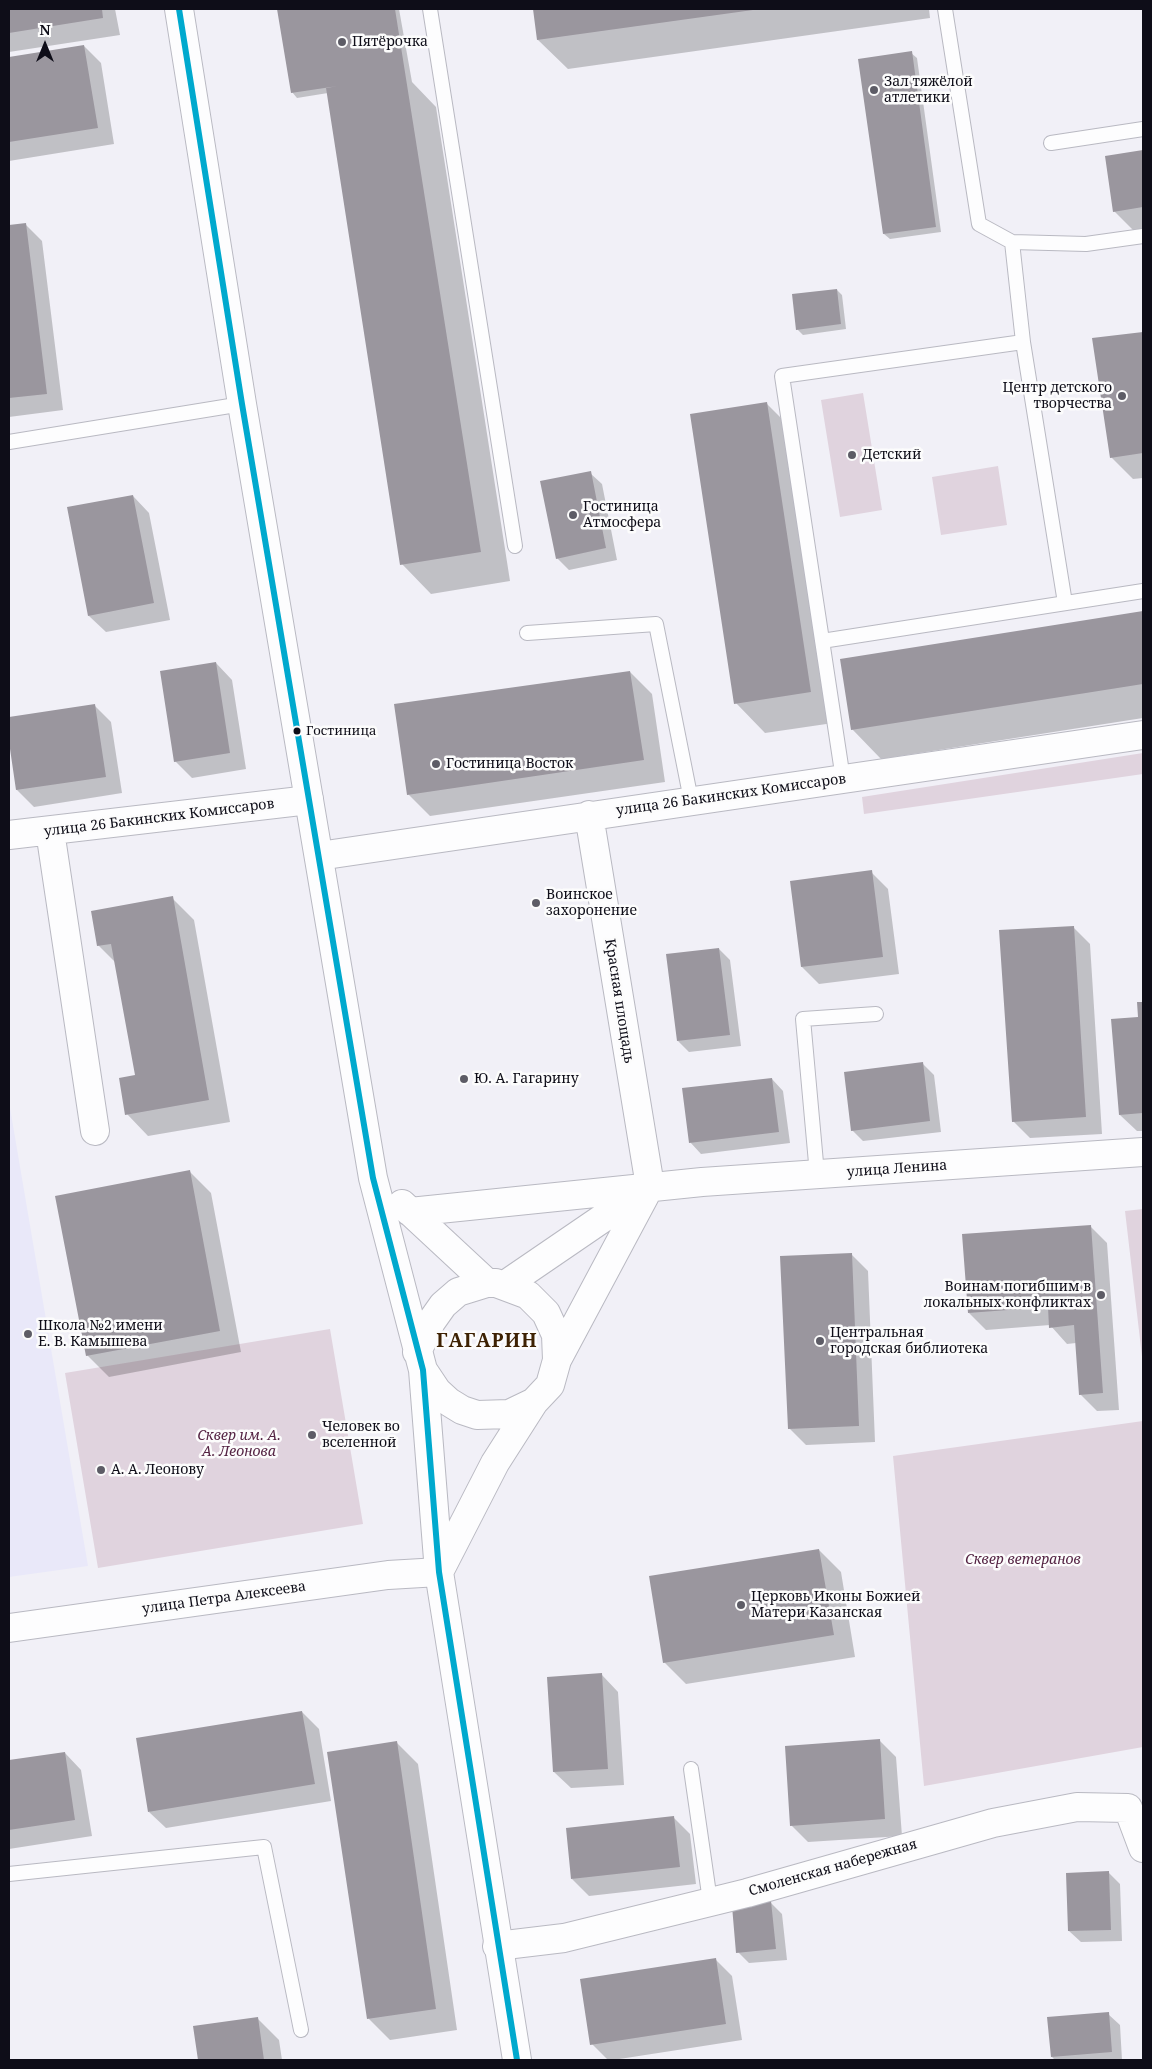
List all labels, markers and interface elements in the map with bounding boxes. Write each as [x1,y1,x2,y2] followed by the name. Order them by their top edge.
[20,20,70,70] north arrow
[39,20,51,39] text: N
[352,34,428,50] place label: Пятёрочка
[336,36,348,48] marker: Пятёрочка
[884,74,973,106] place label: Зал тяжёлой атлетики
[868,84,880,96] marker: Зал тяжёлой атлетики
[1003,380,1112,412] place label: Центр детского творчества
[1116,390,1128,402] marker: Центр детского творчества
[862,447,921,463] place label: Детский
[846,449,858,461] marker: Детский
[583,499,661,532] place label: Гостиница Атмосфера
[567,509,579,521] marker: Гостиница Атмосфера
[306,723,376,739] place label: Гостиница
[292,726,302,736] marker: Гостиница
[446,756,573,772] place label: Гостиница Восток
[430,758,442,770] marker: Гостиница Восток
[615,771,847,819] street label: улица 26 Бакинских Комиссаров
[43,796,275,840] street label: улица 26 Бакинских Комиссаров
[546,887,637,920] place label: Воинское захоронение
[530,897,542,909] marker: Воинское захоронение
[601,938,637,1064] street label: Красная площадь
[474,1071,579,1087] place label: Ю. А. Гагарину
[458,1073,470,1085] marker: Ю. А. Гагарину
[846,1157,948,1181] street label: улица Ленина
[924,1279,1091,1311] place label: Воинам погибшим в локальных конфликтах
[1095,1289,1107,1301] marker: Воинам погибшим в локальных конфликтах
[38,1318,163,1350] place label: Школа №2 имени Е. В. Камышева
[830,1325,988,1358] place label: Центральная городская библиотека
[22,1328,34,1340] marker: Школа №2 имени Е. В. Камышева
[435,1331,539,1353] district label: ГАГАРИН
[814,1335,826,1347] marker: Центральная городская библиотека
[322,1419,400,1451] place label: Человек во вселенной
[197,1428,281,1460] park label: Сквер им. А. А. Леонова
[306,1429,318,1441] marker: Человек во вселенной
[111,1462,204,1478] place label: А. А. Леонову
[95,1464,107,1476] marker: А. А. Леонову
[965,1552,1081,1568] park label: Сквер ветеранов
[141,1578,307,1618] street label: улица Петра Алексеева
[751,1589,920,1621] place label: Церковь Иконы Божией Матери Казанская
[735,1599,747,1611] marker: Церковь Иконы Божией Матери Казанская
[747,1836,919,1900] street label: Смоленская набережная

